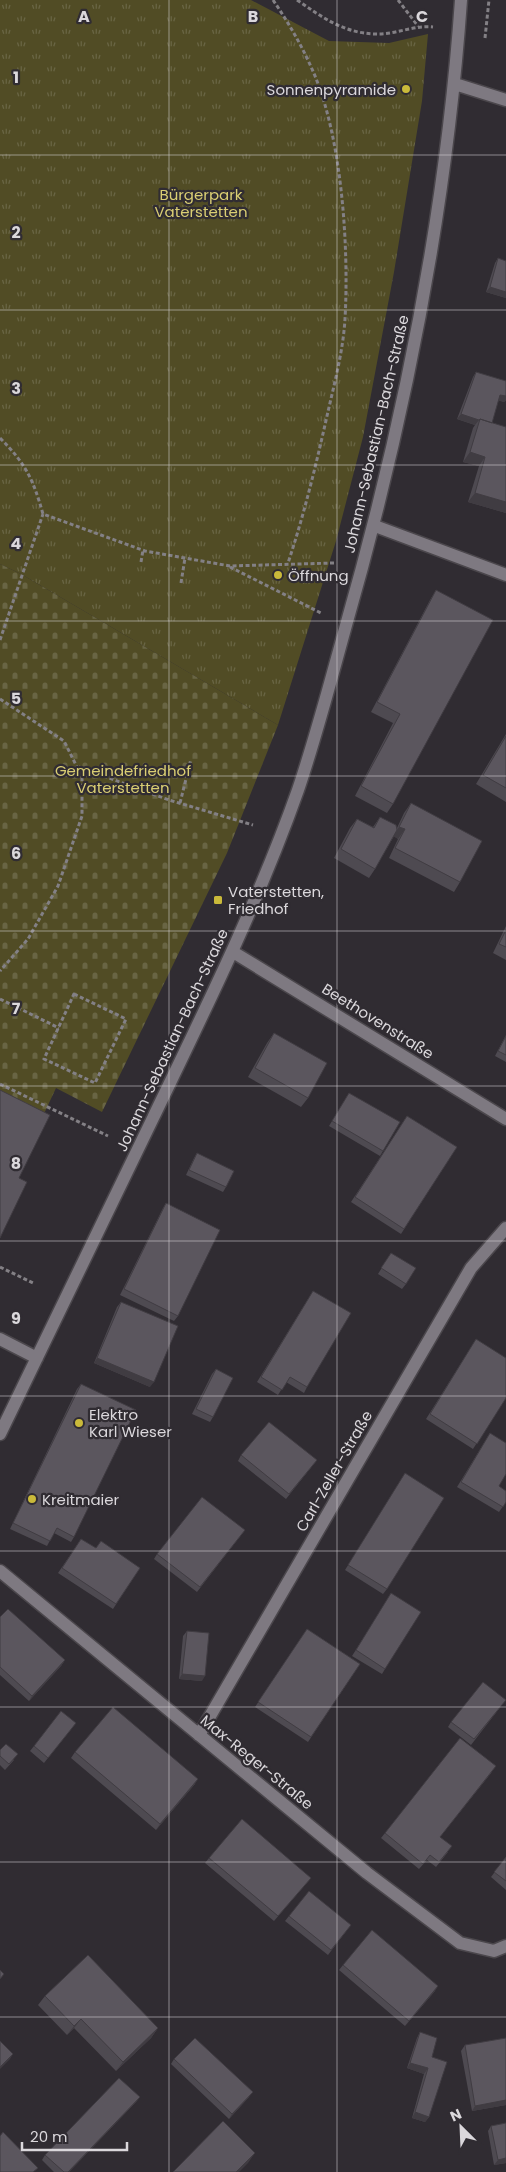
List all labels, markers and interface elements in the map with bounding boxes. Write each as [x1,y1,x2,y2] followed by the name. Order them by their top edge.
[78,5,90,28] text: A
[248,5,258,28] text: B
[416,5,428,28] text: C
[13,66,19,89] text: 1
[267,79,396,100] place label: Sonnenpyramide
[400,83,412,95] marker: Sonnenpyramide
[154,184,248,222] park label: Bürgerpark Vaterstetten
[11,221,21,244] text: 2
[338,313,414,555] street label: Johann-Sebastian-Bach-Straße
[11,377,21,400] text: 3
[11,532,22,555] text: 4
[288,565,349,586] place label: Öffnung
[272,569,284,581] marker: Öffnung
[11,687,21,710] text: 5
[55,760,191,798] park label: Gemeindefriedhof Vaterstetten
[11,842,21,865] text: 6
[228,881,324,919] place label: Vaterstetten, Friedhof
[212,894,224,906] marker: Vaterstetten, Friedhof
[111,925,233,1155] street label: Johann-Sebastian-Bach-Straße
[318,978,438,1064] street label: Beethovenstraße
[12,997,21,1020] text: 7
[11,1152,21,1175] text: 8
[11,1307,21,1330] text: 9
[89,1404,172,1442] place label: Elektro Karl Wieser
[291,1407,377,1535] street label: Carl-Zeller-Straße
[73,1417,85,1429] marker: Elektro Karl Wieser
[42,1489,120,1510] place label: Kreitmaier
[26,1493,38,1505] marker: Kreitmaier
[196,1710,318,1814] street label: Max-Reger-Straße
[436,2102,486,2152] north arrow
[447,2104,465,2126] text: N
[22,2120,128,2152] scale bar
[30,2126,68,2147] text: 20 m

